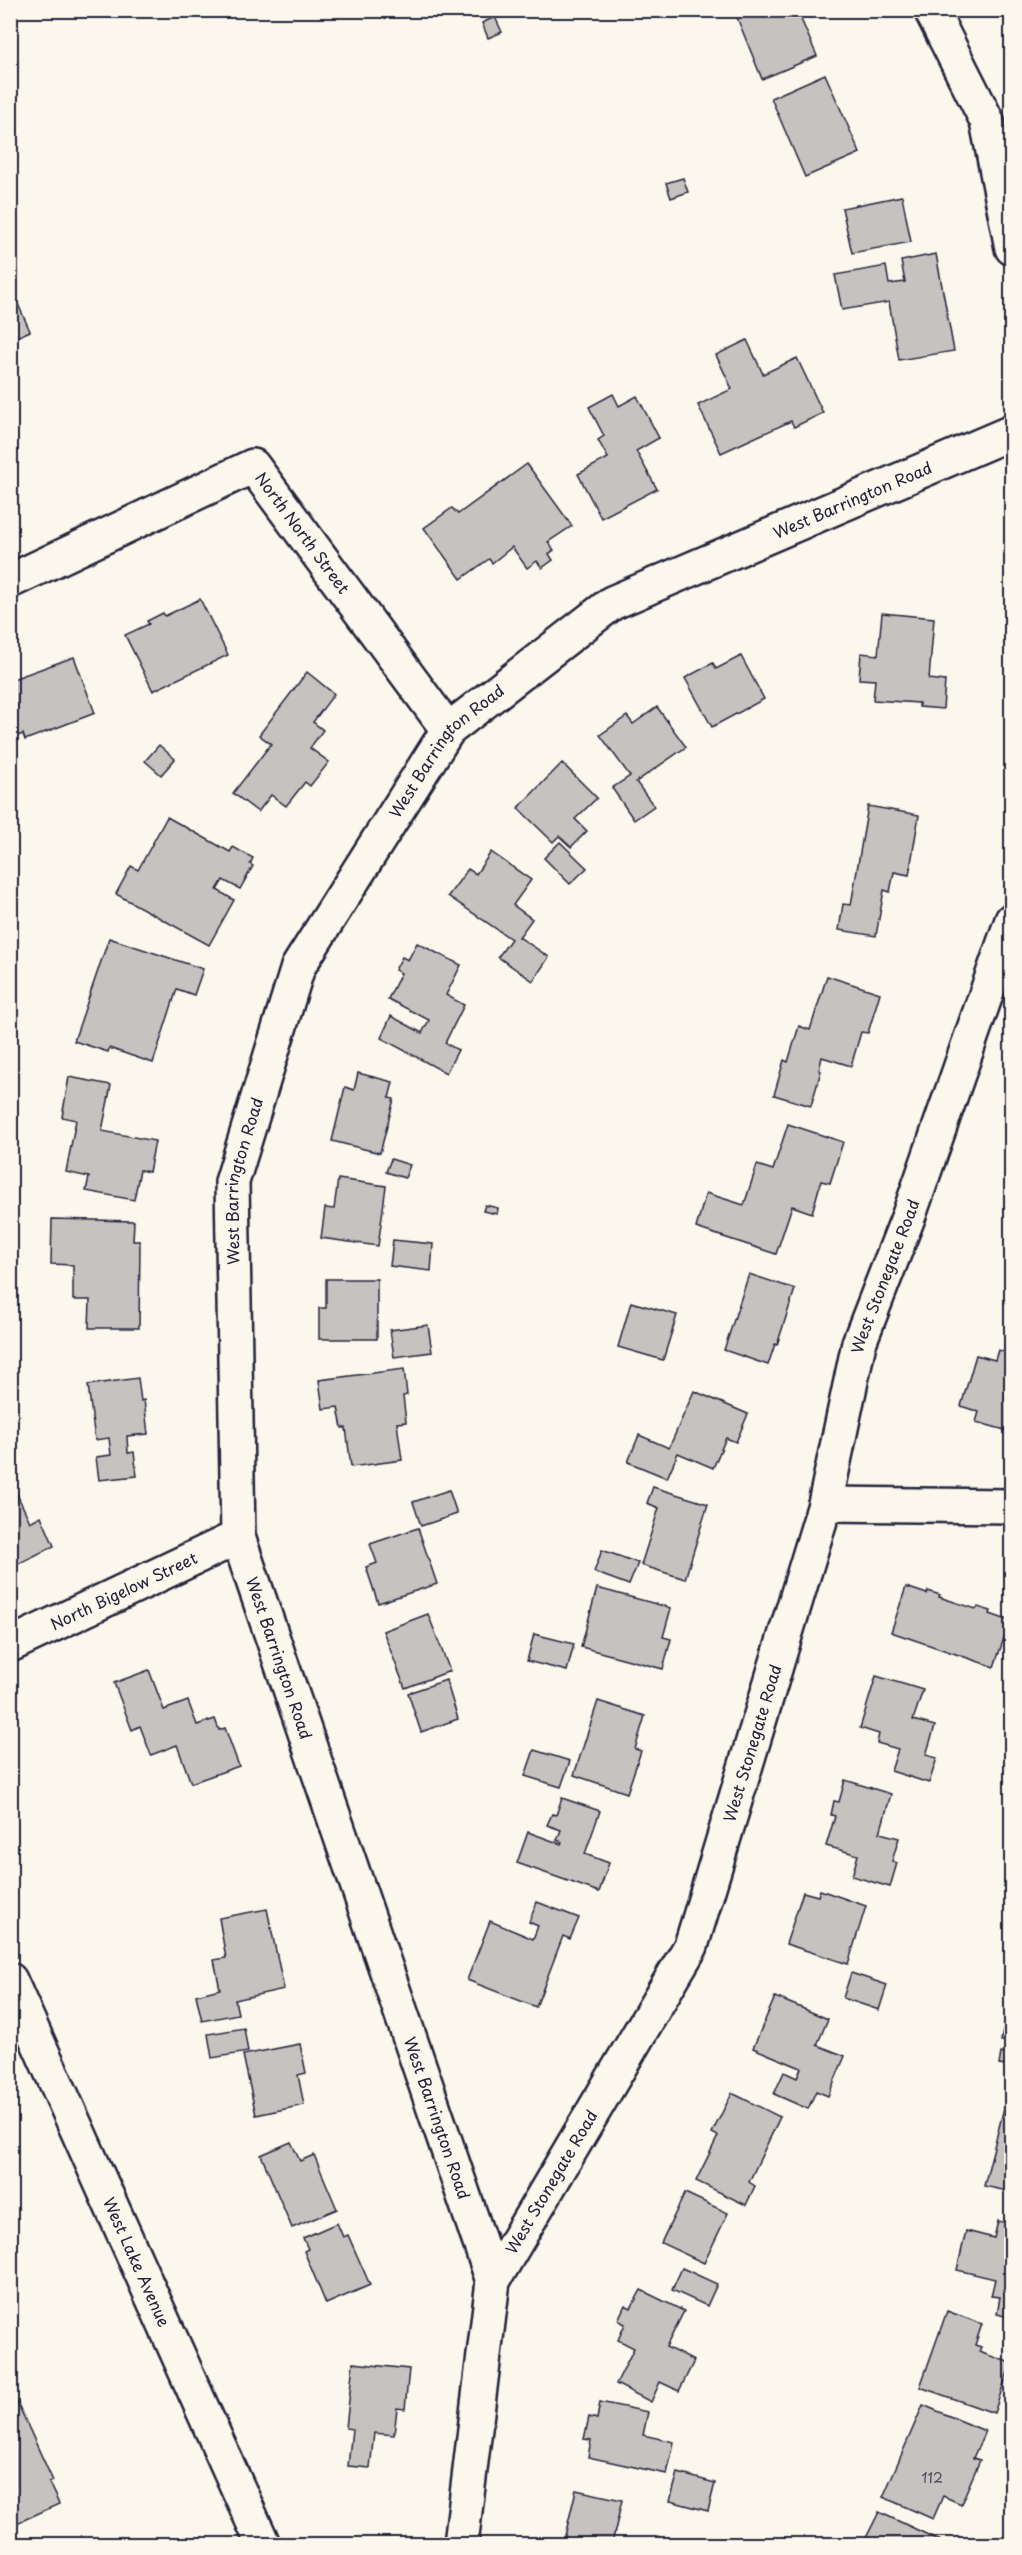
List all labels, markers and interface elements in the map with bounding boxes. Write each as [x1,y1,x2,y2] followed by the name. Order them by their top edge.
[769,455,935,544] street label: West Barrington Road
[250,466,356,598] street label: North North Street
[382,678,509,822] street label: West Barrington Road
[219,1094,268,1265] street label: West Barrington Road
[844,1196,925,1355] street label: West Stonegate Road
[46,1545,201,1635] street label: North Bigelow Street
[241,1573,319,1742] street label: West Barrington Road
[716,1661,787,1825] street label: West Stonegate Road
[399,2033,477,2202] street label: West Barrington Road
[499,2105,603,2258] street label: West Stonegate Road
[98,2193,177,2330] street label: West Lake Avenue
[921,2467,943,2488] house number: 112

